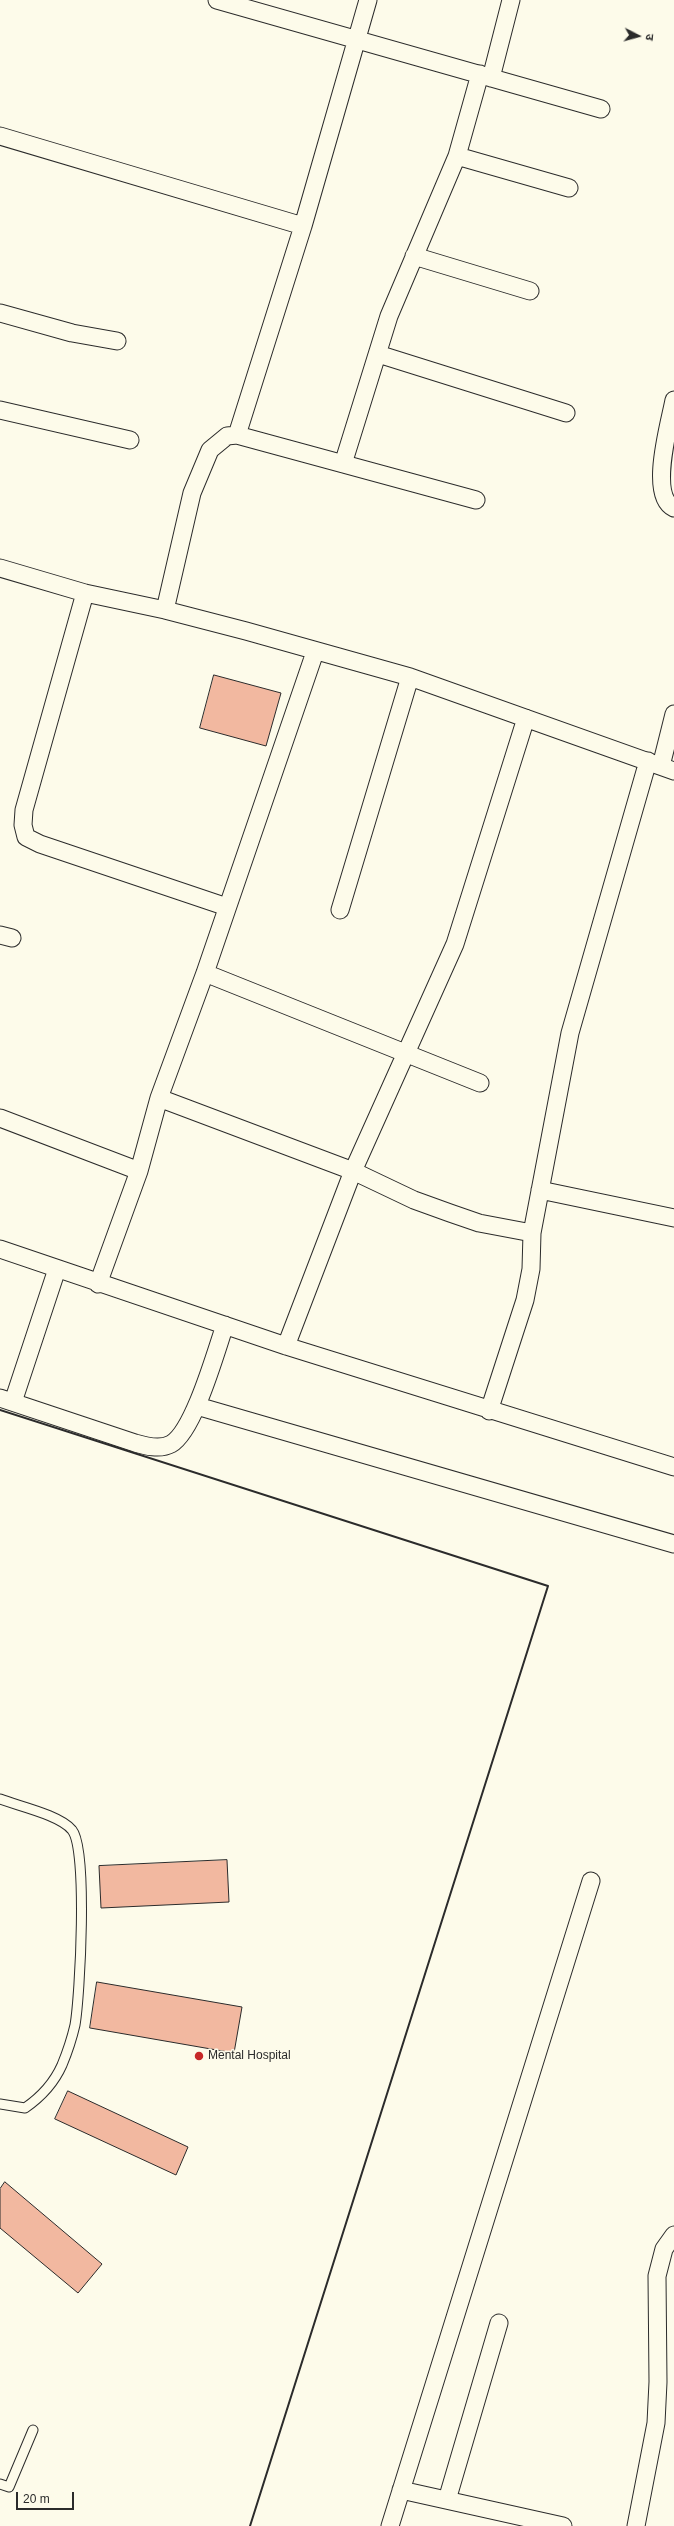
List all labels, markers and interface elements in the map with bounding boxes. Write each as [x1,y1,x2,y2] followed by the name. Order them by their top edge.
[618,16,658,56] north arrow
[644,33,656,41] text: उ
[208,2049,291,2063] place label: Mental Hospital
[193,2050,205,2062] marker: Mental Hospital
[18,2484,76,2510] scale bar
[23,2492,50,2506] text: 20 m

